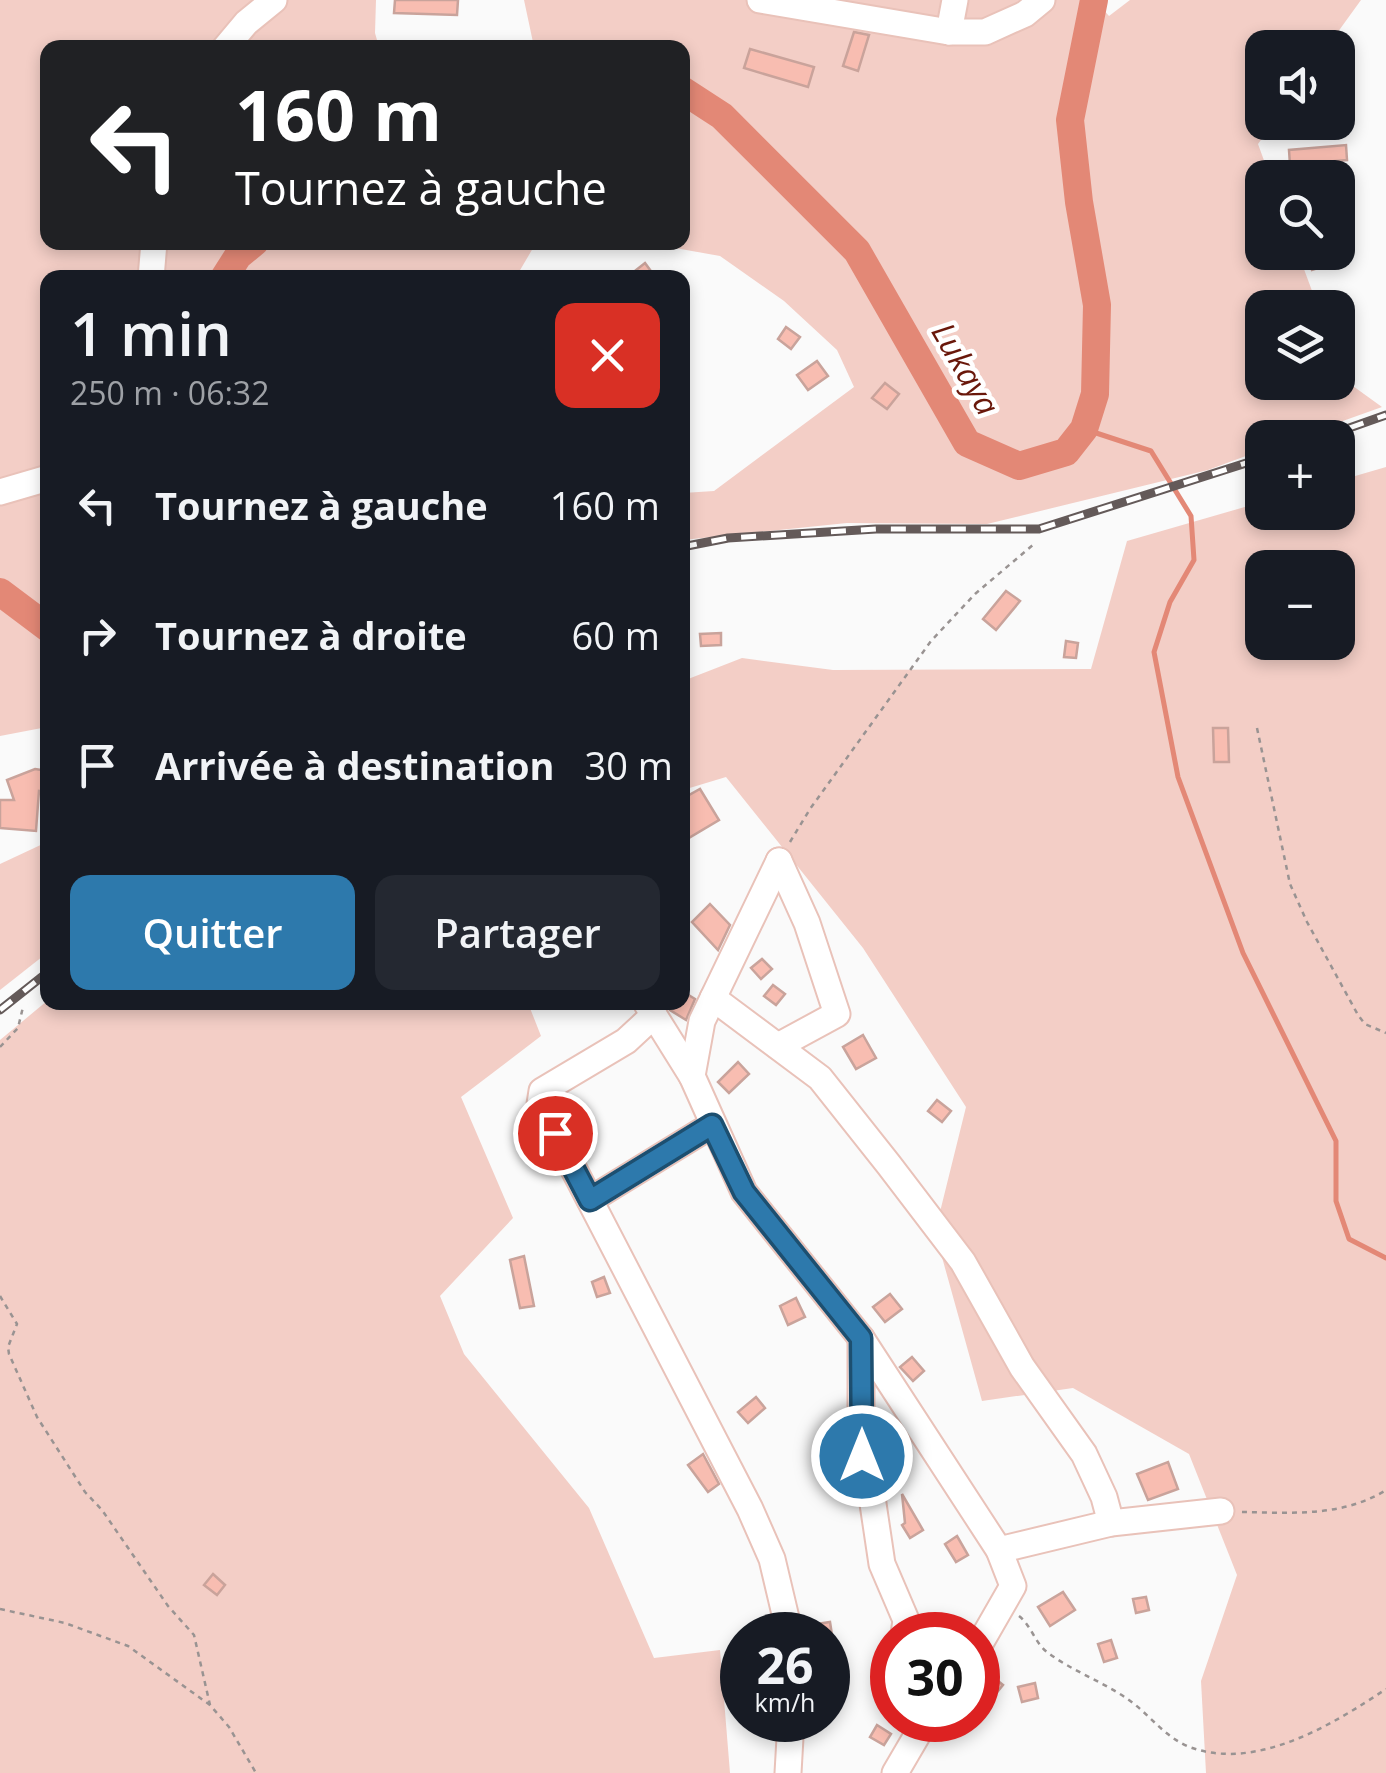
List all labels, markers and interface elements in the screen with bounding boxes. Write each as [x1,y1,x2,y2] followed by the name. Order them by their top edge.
[1245,30,1355,660] map controls
[1245,30,1355,140] button: sound
[235,66,442,162] text: 160 m
[70,80,200,210] icon: left
[235,157,607,218] text: Tournez à gauche
[1245,160,1355,270] button: search
[1245,290,1355,400] button: layers
[70,292,232,374] text: 1 min
[555,303,660,408] button: close
[923,314,1010,422] water label: Lukaya
[70,371,269,414] text: 250 m · 06:32
[1245,420,1355,530] button: +
[70,478,125,533] icon: left
[155,479,488,531] text: Tournez à gauche
[550,479,660,531] text: 160 m
[1245,550,1355,660] button: −
[70,608,125,663] icon: right
[155,609,467,661] text: Tournez à droite
[571,609,660,661] text: 60 m
[70,738,125,793] icon: arrive
[155,739,555,791] text: Arrivée à destination
[585,739,673,791] text: 30 m
[70,875,355,990] button: Quitter
[375,875,660,990] button: Partager
[513,1091,598,1176] pin
[528,1106,583,1161] icon: arrive
[810,1404,914,1508] position arrow
[870,1612,1000,1742] speed limit sign: 30
[756,1631,814,1699] text: 26
[755,1685,815,1719] text: km/h

